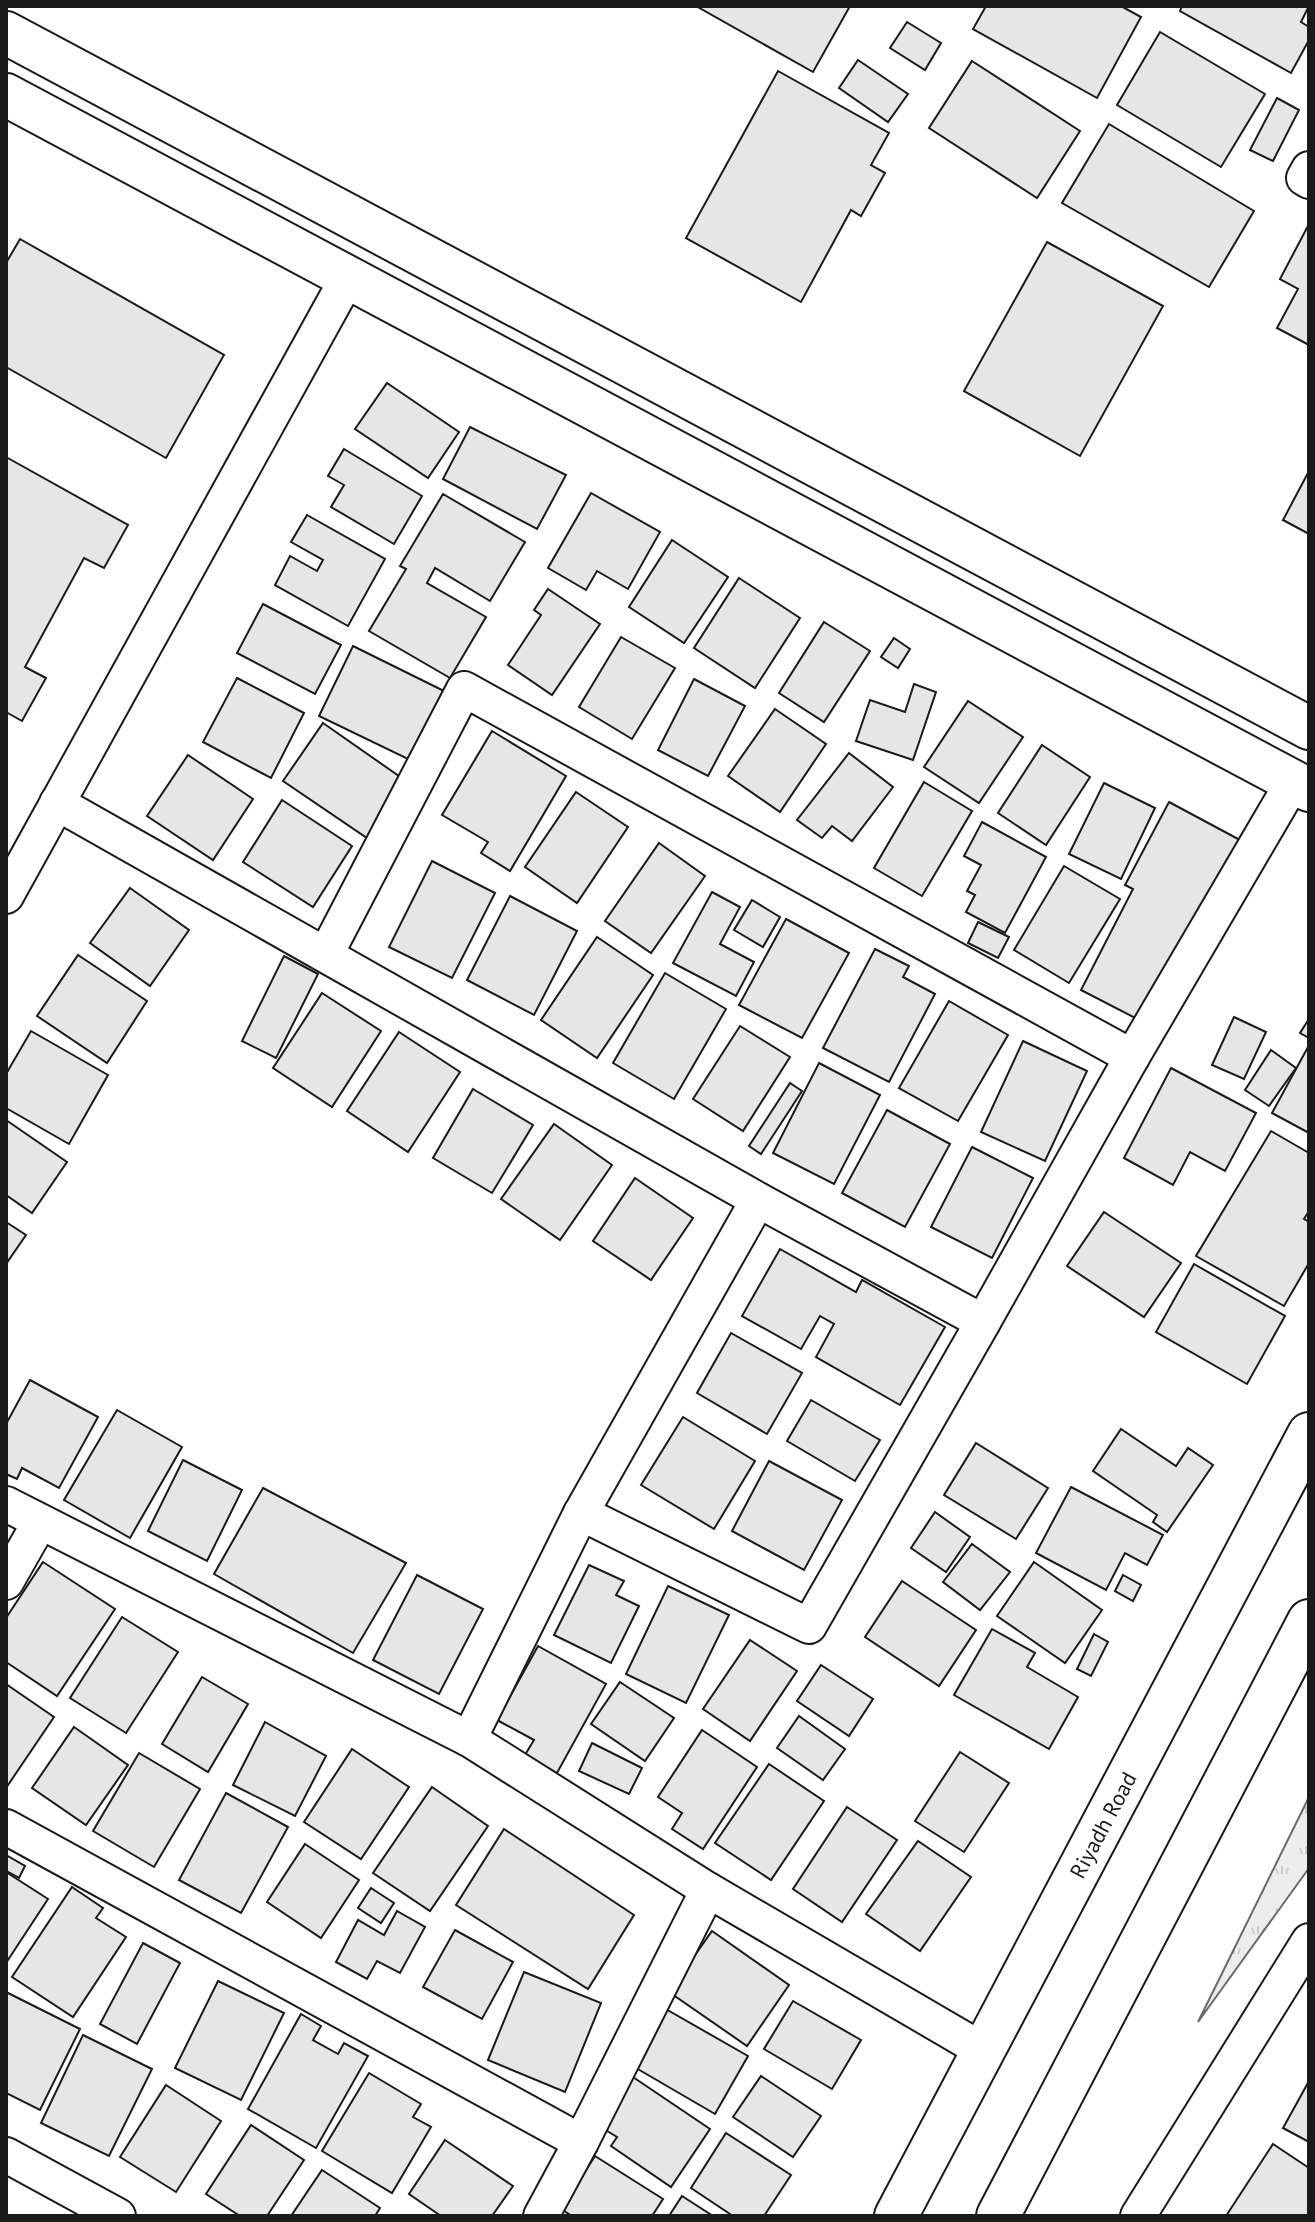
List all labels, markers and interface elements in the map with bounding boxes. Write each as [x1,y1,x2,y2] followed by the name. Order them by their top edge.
[1063,1767,1143,1883] street label: Riyadh Road

